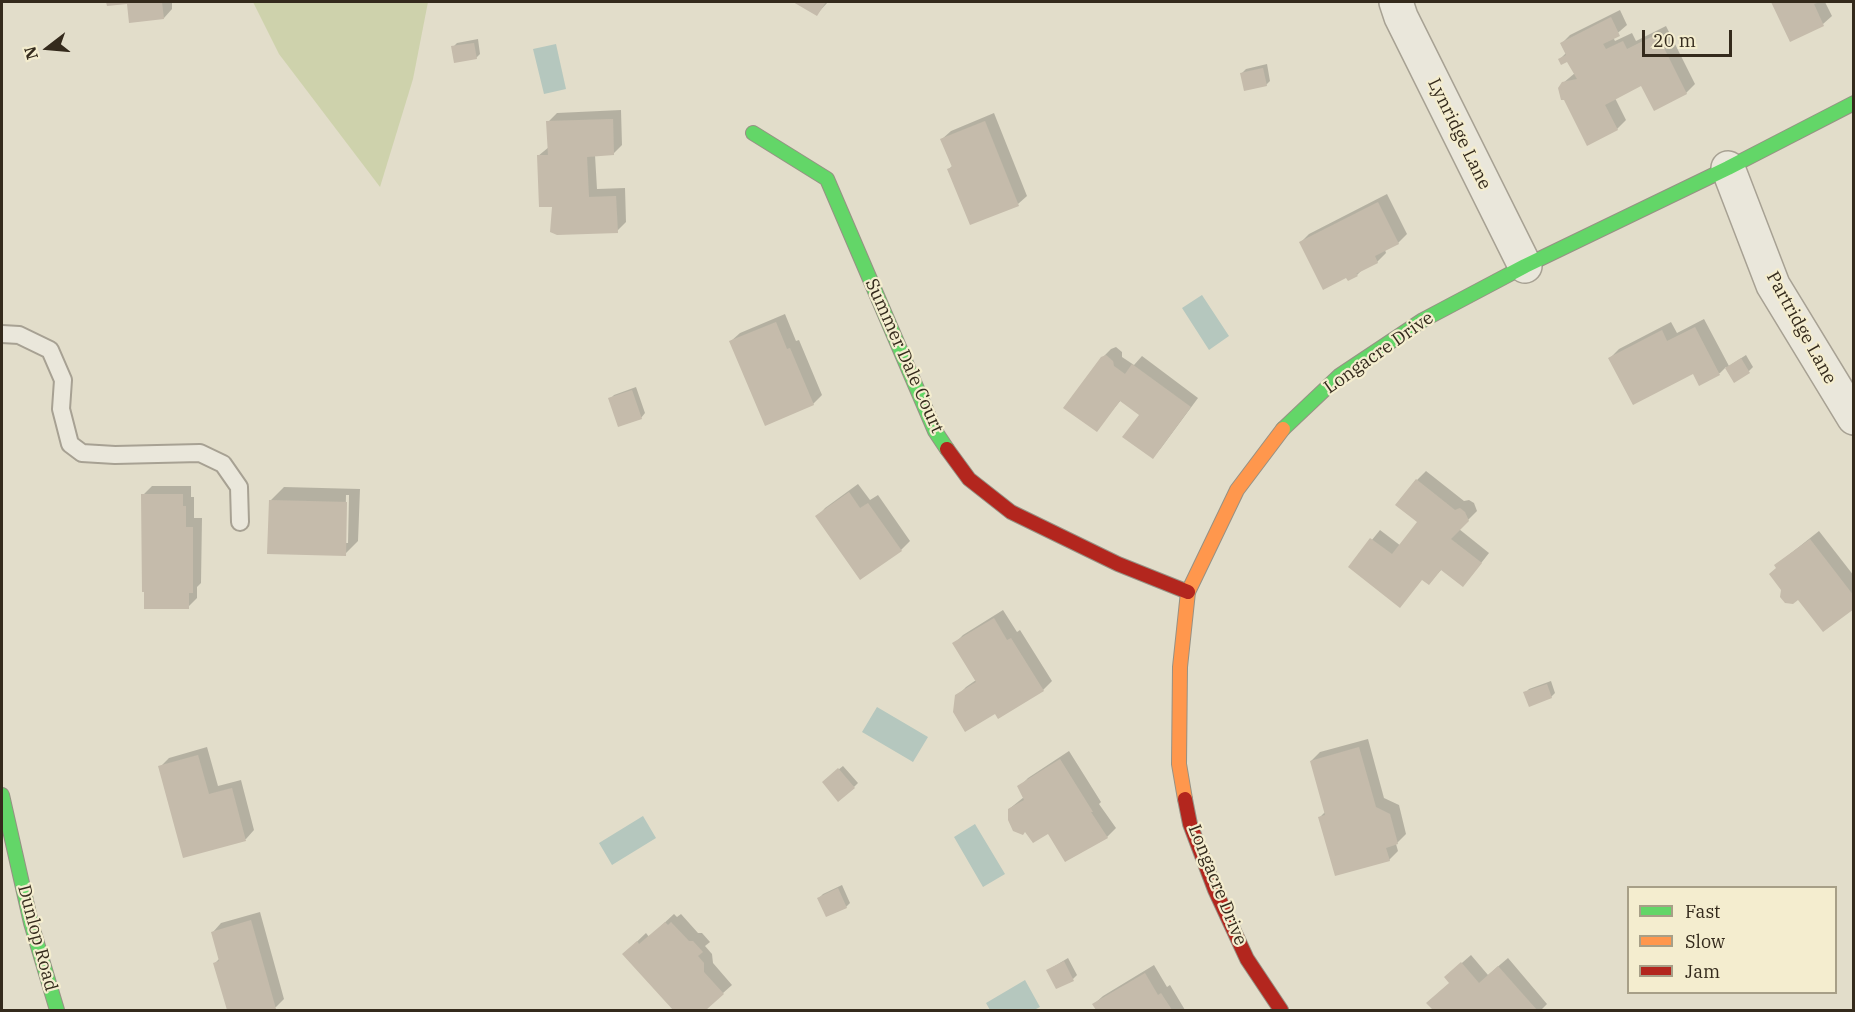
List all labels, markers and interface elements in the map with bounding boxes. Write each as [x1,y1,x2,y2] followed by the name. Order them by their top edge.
[18,18,78,78] north arrow
[1645,18,1735,56] scale bar
[1653,29,1696,52] text: 20 m
[19,44,42,62] text: N
[1423,75,1495,193] street label: Lynridge Lane
[1761,268,1841,388] street label: Partridge Lane
[860,275,948,437] street label: Summer Dale Court
[1320,307,1438,399] street label: Longacre Drive
[1183,821,1251,949] street label: Longacre Drive
[12,883,62,993] street label: Dunlop Road
[1627,886,1837,994] legend
[1685,900,1720,923] text: Fast
[1685,930,1725,953] text: Slow
[1685,960,1720,983] text: Jam

